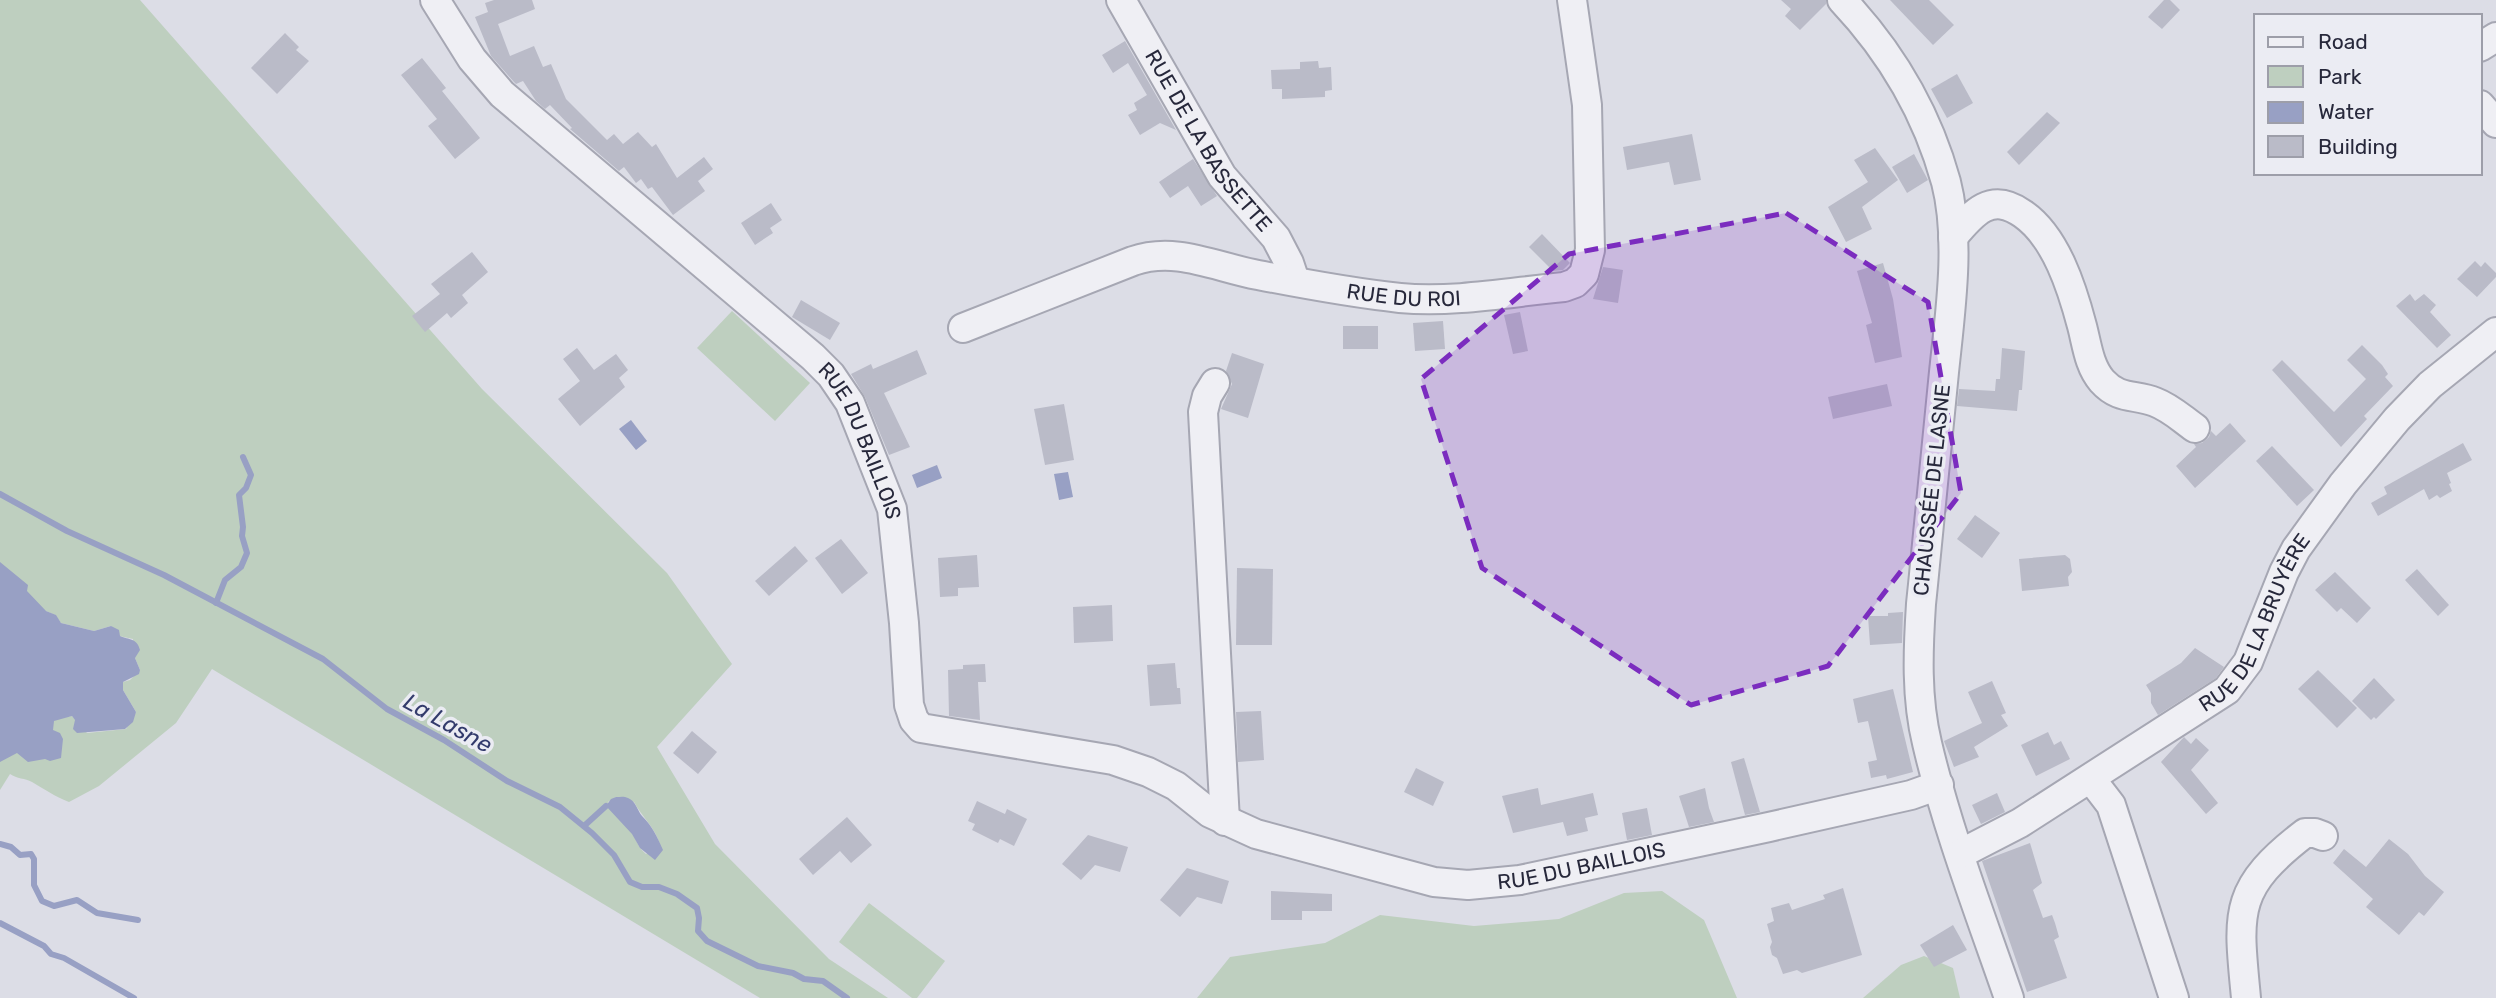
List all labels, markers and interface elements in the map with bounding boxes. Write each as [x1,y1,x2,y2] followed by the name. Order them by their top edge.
[2254,14,2482,175] legend
[2318,29,2368,54] text: Road
[1140,45,1277,236] street label: RUE DE LA BASSETTE
[2318,64,2362,89] text: Park
[2318,99,2374,124] text: Water
[2318,134,2398,159] text: Building
[1345,278,1462,311] street label: RUE DU ROI
[813,357,906,520] street label: RUE DU BAILLOIS
[1908,383,1955,597] street label: CHAUSSÉE DE LASNE
[2194,529,2315,717] street label: RUE DE LA BRUYÈRE
[399,687,497,759] water label: La Lasne
[1496,836,1667,894] street label: RUE DU BAILLOIS

